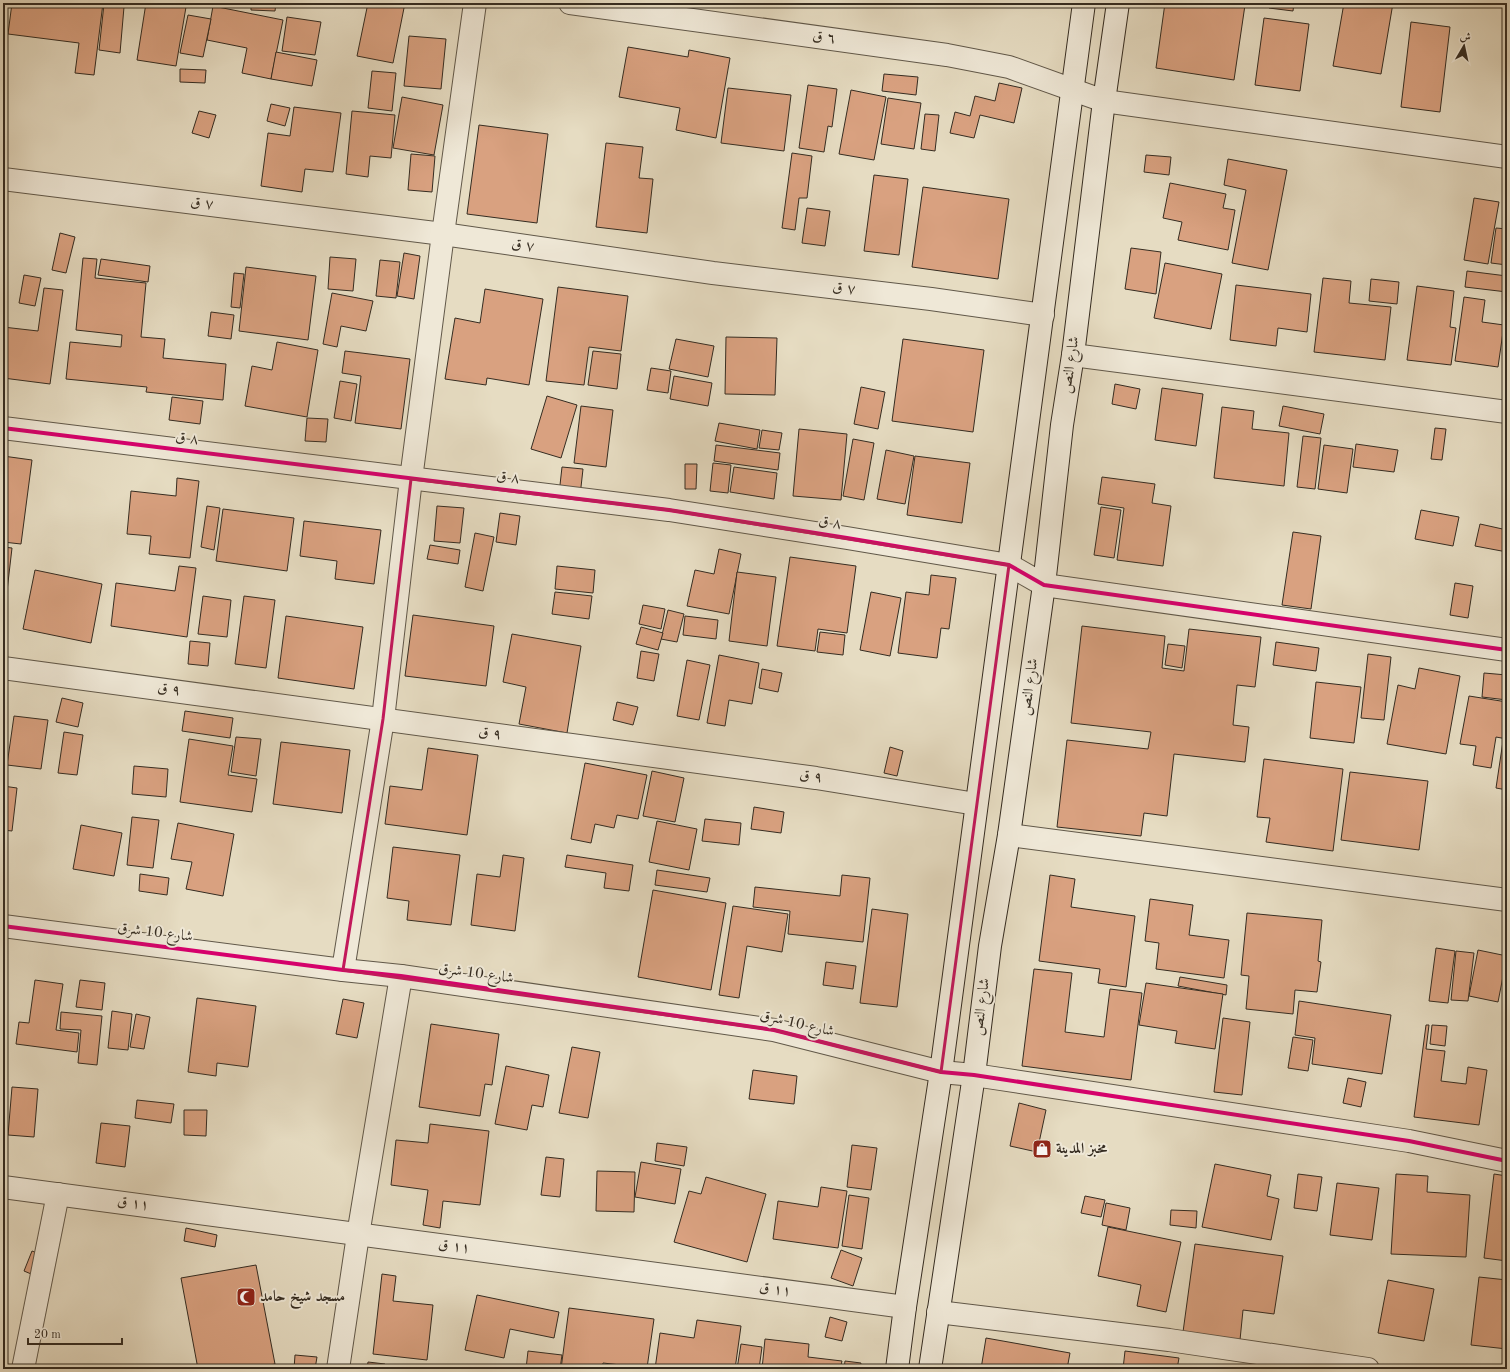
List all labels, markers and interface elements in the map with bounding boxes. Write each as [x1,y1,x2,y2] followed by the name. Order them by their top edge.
[1444,26,1484,66] north arrow
[811,29,837,47] street label: ٦ ق
[1459,31,1472,44] text: ش
[190,195,214,213] street label: ٧ ق
[510,237,536,255] street label: ٧ ق
[832,280,856,298] street label: ٧ ق
[1060,335,1086,395] street label: شارع النص
[175,430,199,448] street label: ٨ ق
[496,469,520,487] street label: ٨ ق
[817,514,843,532] street label: ٨ ق
[1019,657,1045,717] street label: شارع النص
[156,681,182,699] street label: ٩ ق
[477,725,503,743] street label: ٩ ق
[798,768,824,786] street label: ٩ ق
[116,921,193,949] street label: شارع 10 شرق
[437,961,514,991] street label: شارع 10 شرق
[971,978,997,1037] street label: شارع النص
[758,1008,836,1044] street label: شارع 10 شرق
[1031,1138,1053,1160] shop icon: مخبز المدينة
[1056,1141,1108,1158] place label: مخبز المدينة
[116,1194,150,1214] street label: ١١ ق
[437,1237,471,1257] street label: ١١ ق
[758,1280,792,1300] street label: ١١ ق
[235,1286,257,1308] mosque icon: مسجد شيخ حامد
[260,1289,345,1310] place label: مسجد شيخ حامد
[28,1320,122,1346] scale bar
[34,1329,61,1341] text: 20 m

